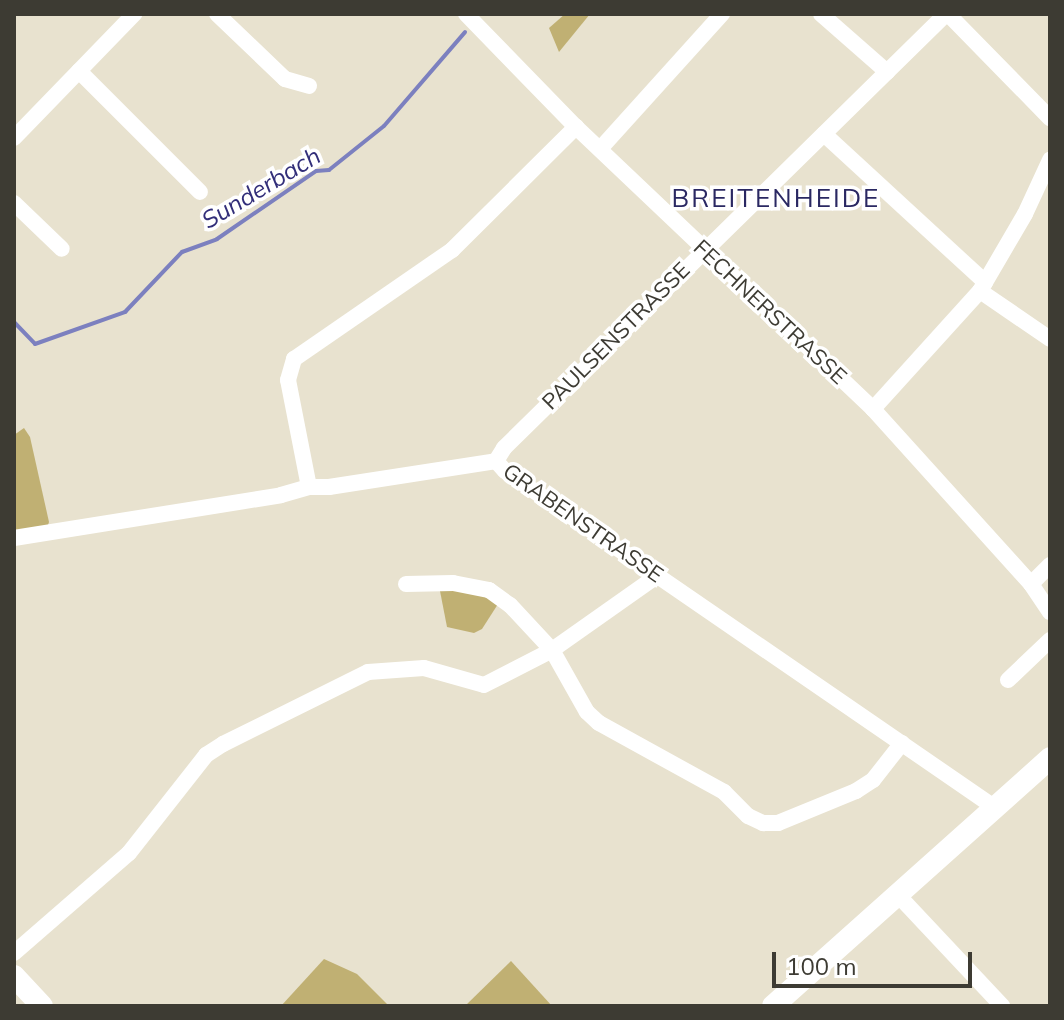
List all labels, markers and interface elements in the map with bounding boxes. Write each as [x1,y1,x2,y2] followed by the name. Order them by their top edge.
[196,141,326,235] water label: Sunderbach
[672,182,880,214] district label: BREITENHEIDE
[688,234,852,390] street label: FECHNERSTRASSE
[537,257,695,415] street label: PAULSENSTRASSE
[498,458,668,588] street label: GRABENSTRASSE
[776,936,976,986] scale bar
[786,951,857,981] text: 100 m

